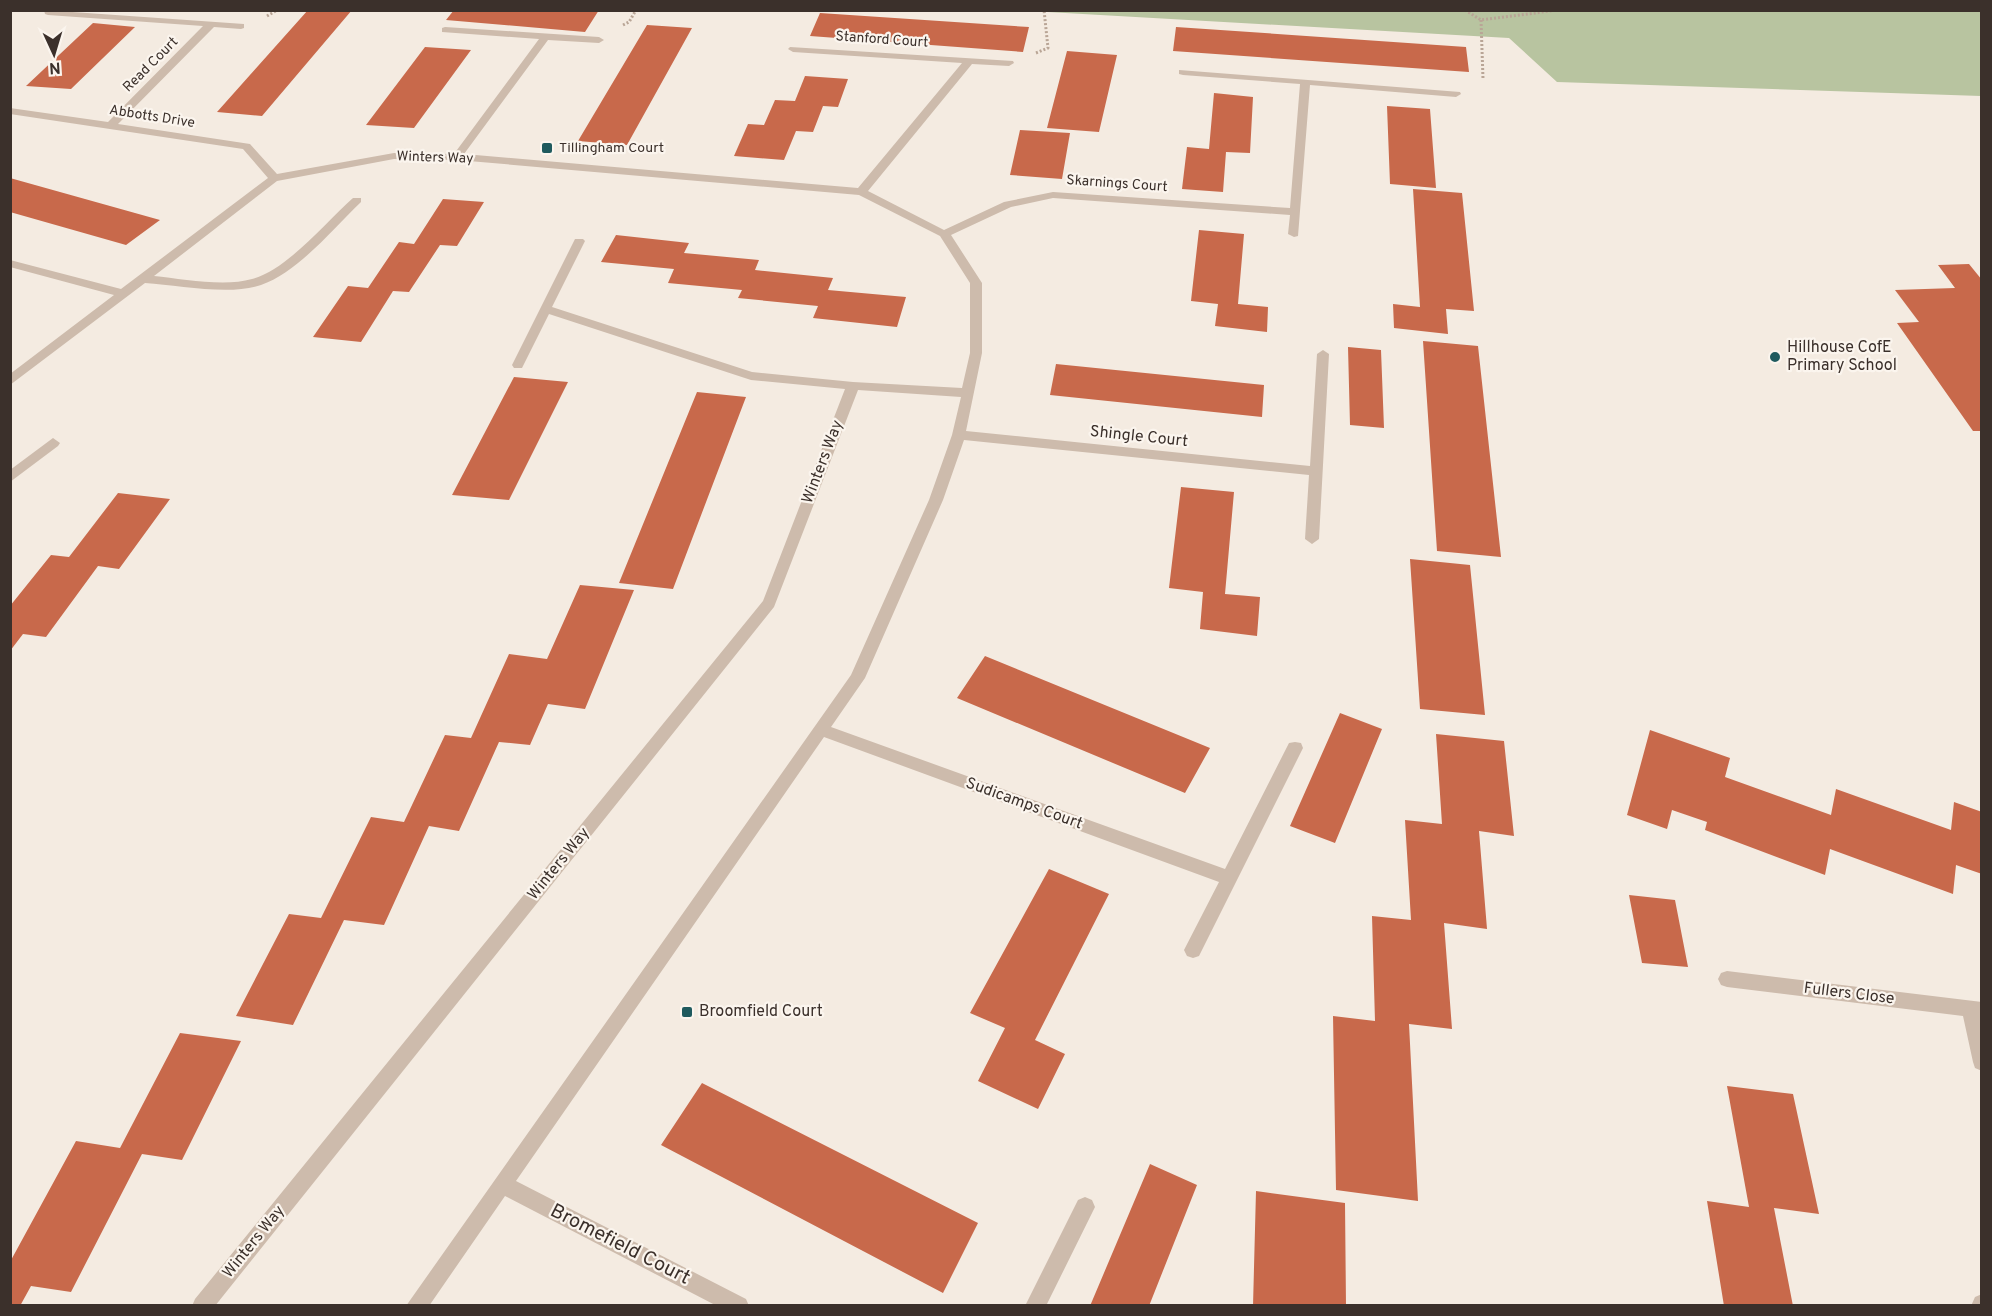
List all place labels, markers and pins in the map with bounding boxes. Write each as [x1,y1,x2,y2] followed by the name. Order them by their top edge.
[559,140,664,157] place label: Tillingham Court
[540,141,554,155] marker: Tillingham Court
[1787,338,1897,376] place label: Hillhouse CofE Primary School
[1768,350,1782,364] marker: Hillhouse CofE Primary School
[699,1002,823,1022] place label: Broomfield Court
[680,1005,694,1019] marker: Broomfield Court

